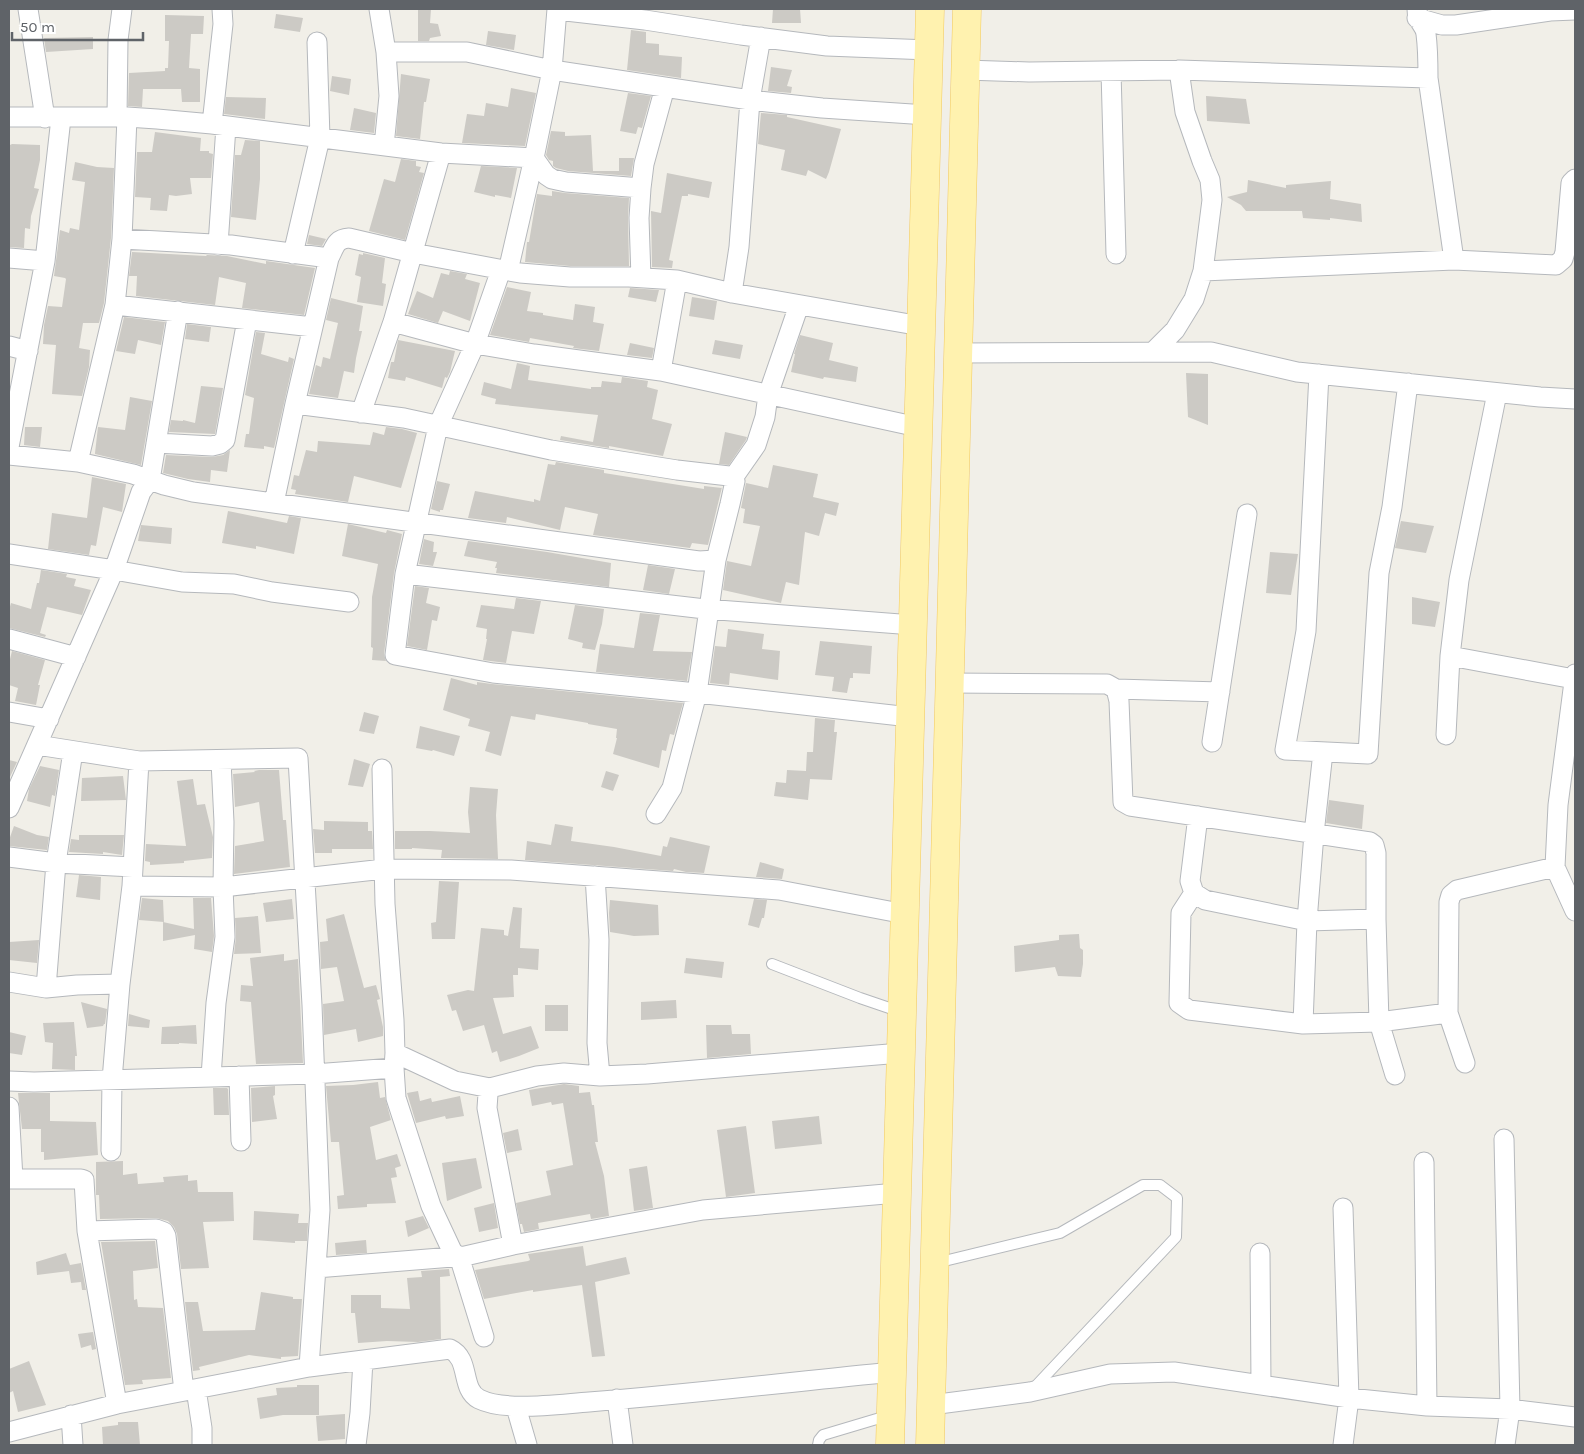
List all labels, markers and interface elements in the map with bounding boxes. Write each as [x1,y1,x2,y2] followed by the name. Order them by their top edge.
[12,10,144,42] scale bar
[20,18,55,36] text: 50 m

